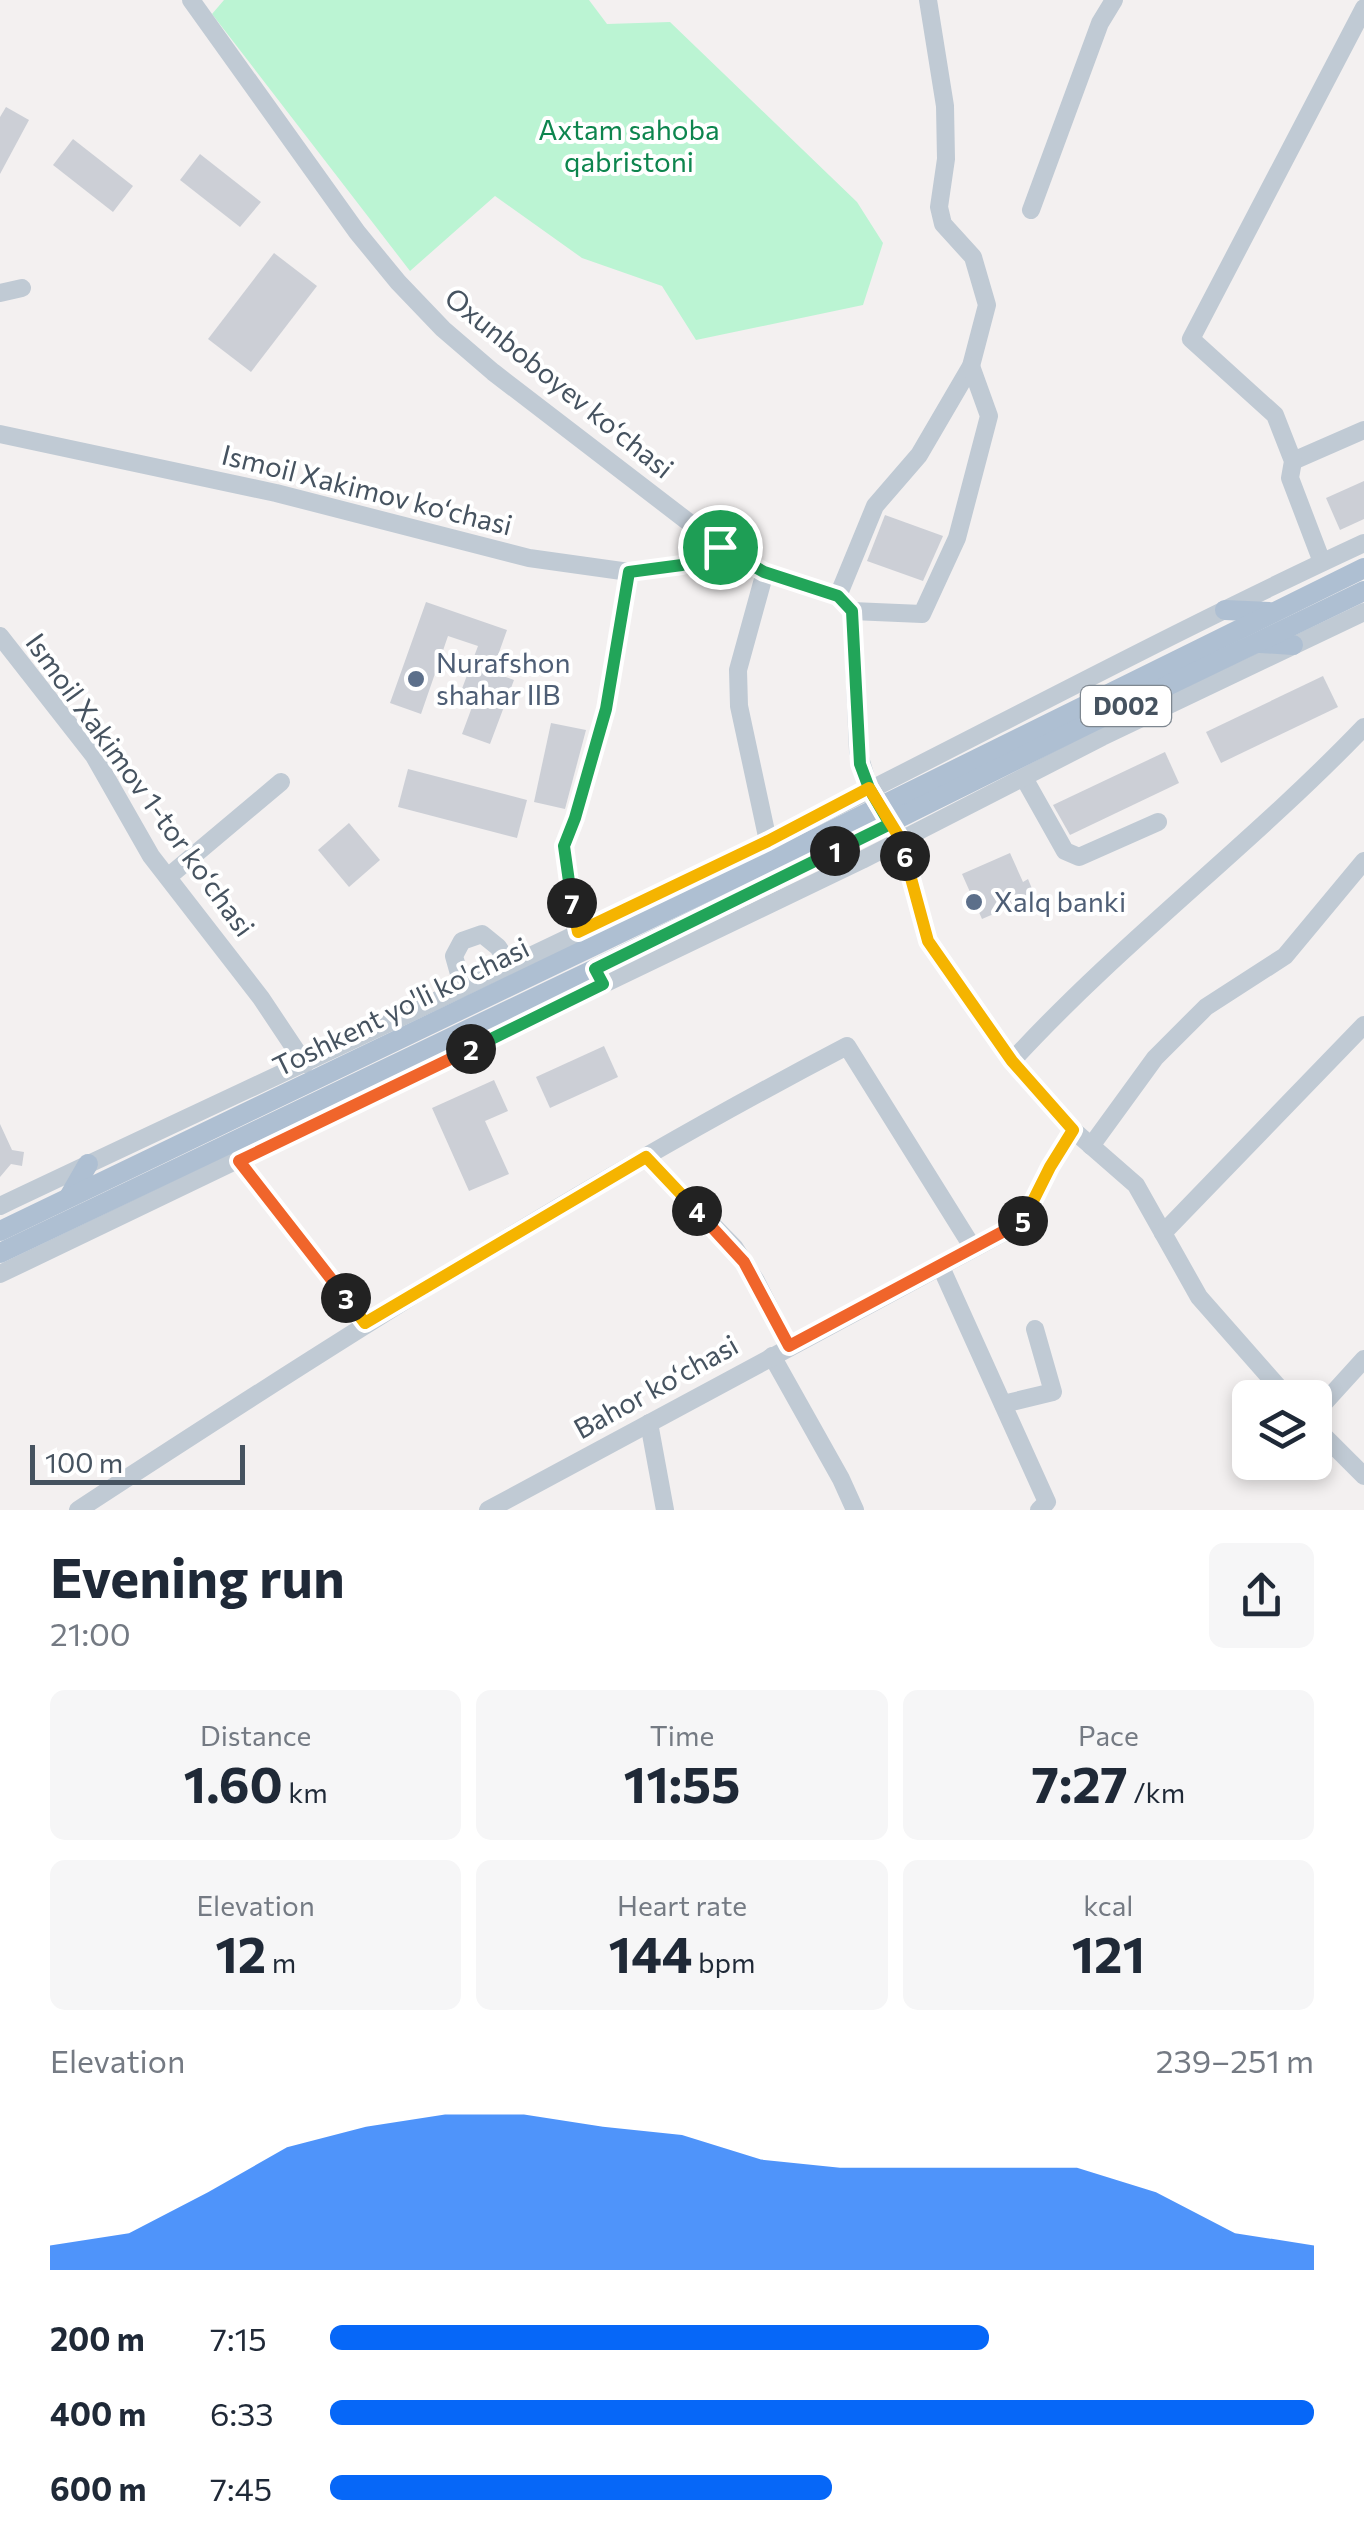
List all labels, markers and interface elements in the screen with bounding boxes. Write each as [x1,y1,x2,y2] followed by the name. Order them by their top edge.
[538,112,720,178] park label: Axtam sahoba qabristoni
[439,280,681,485] street label: Oxunboboyev ko‘chasi
[218,436,516,542] street label: Ismoil Xakimov ko‘chasi
[678,505,763,590] pin
[693,520,748,575] icon: arrive
[19,626,262,943] street label: Ismoil Xakimov 1-tor ko‘chasi
[436,645,571,711] place label: Nurafshon shahar IIB
[405,668,427,690] marker: Nurafshon shahar IIB
[1081,686,1171,726] road number: D002
[810,826,860,876] pin: 1
[880,831,930,881] pin: 6
[829,834,841,868] text: 1
[896,839,914,873] text: 6
[547,878,597,928] pin: 7
[994,884,1126,918] place label: Xalq banki
[564,886,580,920] text: 7
[963,891,985,913] marker: Xalq banki
[267,929,534,1083] street label: Toshkent yo'li ko'chasi
[446,1024,496,1074] pin: 2
[463,1032,479,1066] text: 2
[672,1186,722,1236] pin: 4
[688,1194,706,1228] text: 4
[998,1196,1048,1246] pin: 5
[1015,1204,1031,1238] text: 5
[321,1273,371,1323] pin: 3
[338,1281,354,1315] text: 3
[567,1327,744,1445] street label: Bahor ko‘chasi
[1232,1380,1332,1480] map controls
[1232,1380,1332,1480] button: layers
[30,1440,245,1484] scale bar
[45,1445,123,1479] text: 100 m
[50,1542,345,1609] text: Evening run
[1209,1543,1314,1648] button: share
[50,1613,131,1653] text: 21:00
[200,1718,311,1752] text: Distance
[650,1718,714,1752] text: Time
[1078,1718,1139,1752] text: Pace
[184,1752,283,1813] text: 1.60
[624,1752,740,1813] text: 11:55
[1031,1752,1128,1813] text: 7:27
[283,1775,328,1809] text: km
[1128,1775,1185,1809] text: /km
[197,1888,315,1922] text: Elevation
[617,1888,747,1922] text: Heart rate
[1083,1888,1133,1922] text: kcal
[215,1922,266,1983] text: 12
[609,1922,693,1983] text: 144
[1071,1922,1145,1983] text: 121
[266,1945,296,1979] text: m
[693,1945,755,1979] text: bpm
[50,2040,185,2080] text: Elevation
[1156,2040,1314,2080] text: 239–251 m
[50,2318,145,2358] text: 200 m
[210,2318,267,2358] text: 7:15
[50,2393,146,2433] text: 400 m
[210,2393,273,2433] text: 6:33
[50,2468,146,2508] text: 600 m
[210,2468,272,2508] text: 7:45

